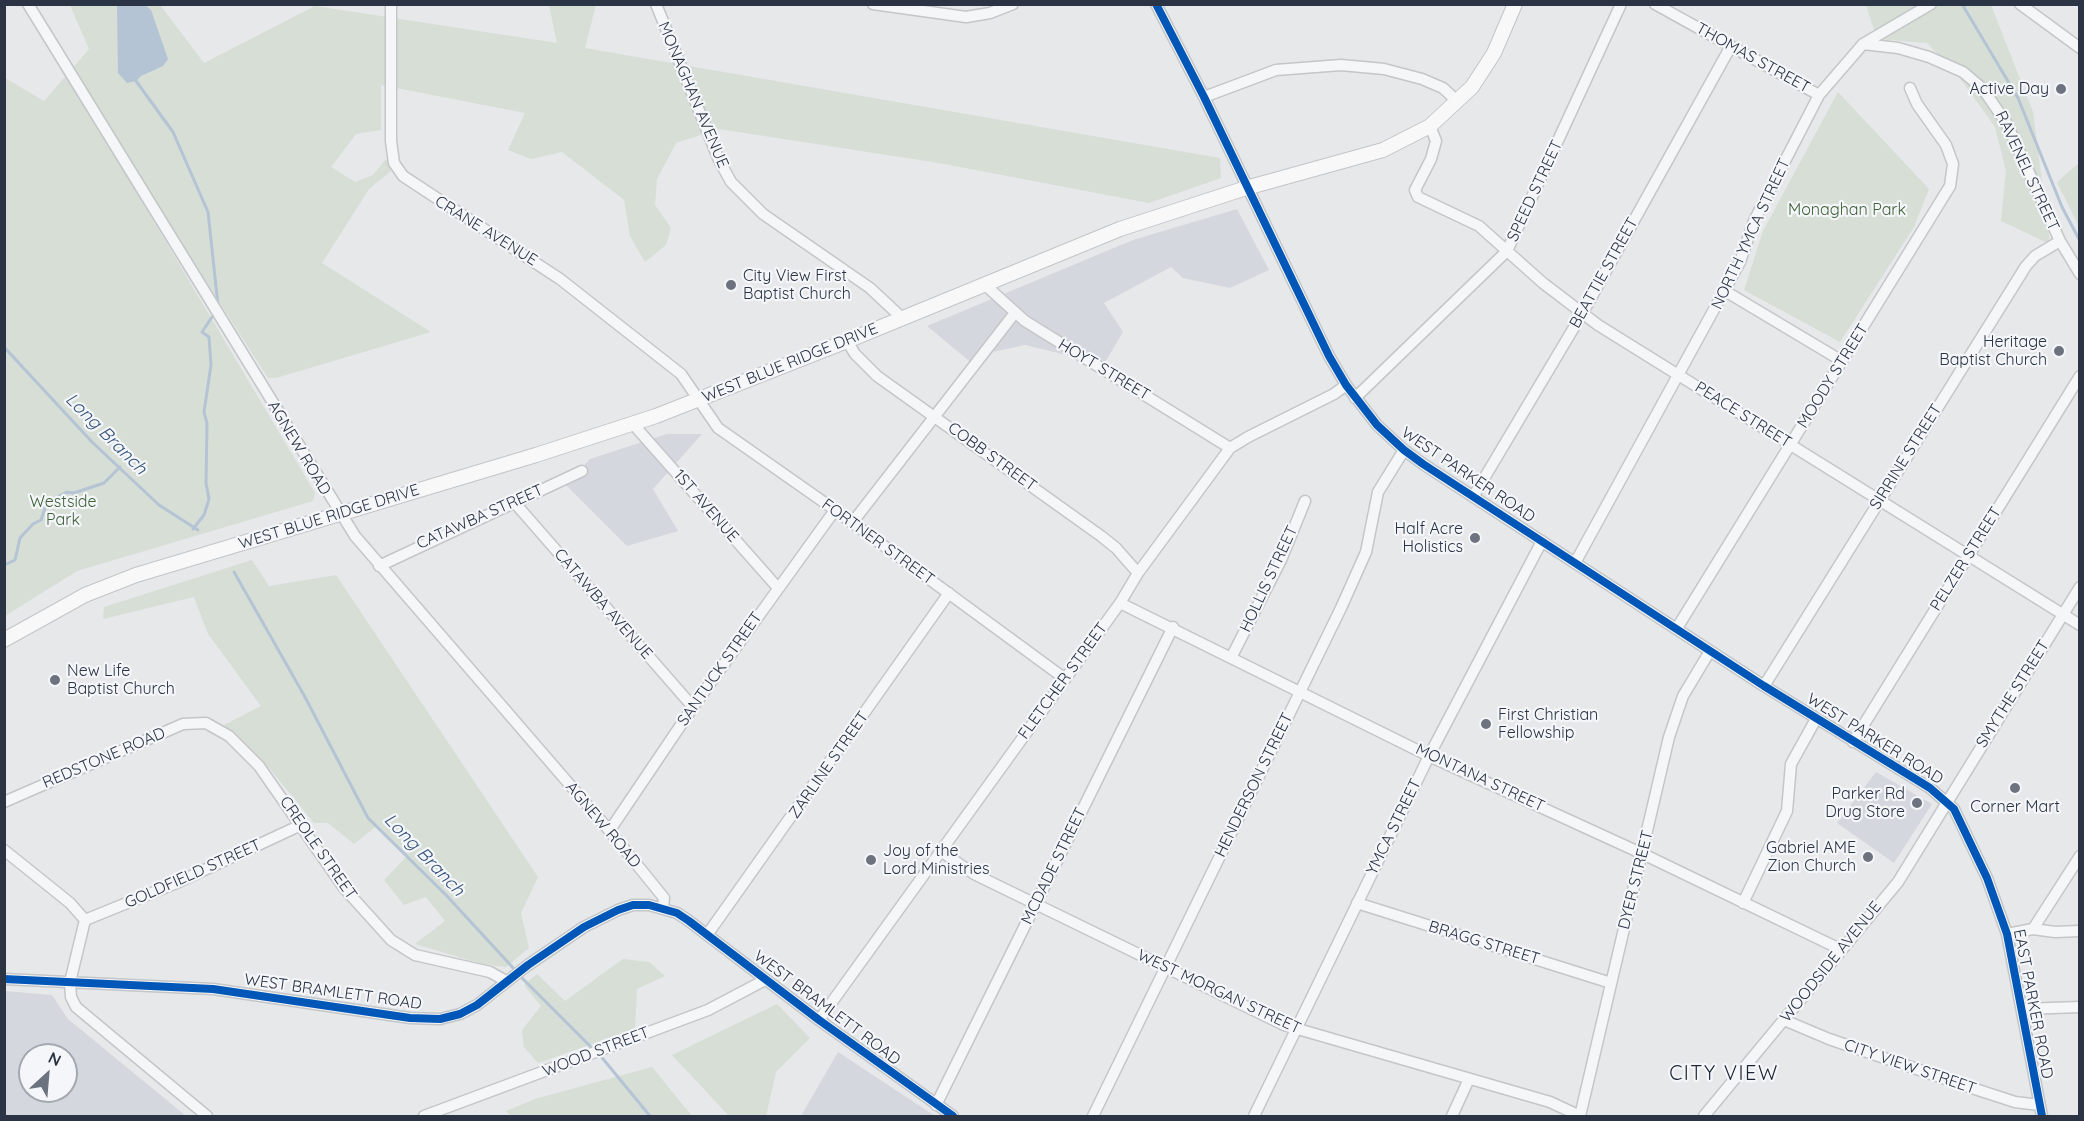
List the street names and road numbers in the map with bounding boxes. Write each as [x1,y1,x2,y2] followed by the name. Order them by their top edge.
[653,19,733,171] street label: MONAGHAN AVENUE
[1693,19,1813,97] street label: THOMAS STREET
[1991,108,2063,234] street label: RAVENEL STREET
[1503,137,1567,245] street label: SPEED STREET
[1708,155,1794,313] street label: NORTH YMCA STREET
[431,192,541,270] street label: CRANE AVENUE
[1566,214,1642,332] street label: BEATTIE STREET
[699,319,881,407] street label: WEST BLUE RIDGE DRIVE
[1793,320,1873,432] street label: MOODY STREET
[1055,335,1153,405] street label: HOYT STREET
[1691,378,1795,452] street label: PEACE STREET
[263,397,335,499] street label: AGNEW ROAD
[1866,401,1946,513] street label: SIRRINE STREET
[944,418,1040,496] street label: COBB STREET
[1398,423,1538,527] street label: WEST PARKER ROAD
[669,466,743,546] street label: 1ST AVENUE
[236,480,422,554] street label: WEST BLUE RIDGE DRIVE
[414,480,546,554] street label: CATAWBA STREET
[818,495,938,589] street label: FORTNER STREET
[1926,504,2006,614] street label: PELZER STREET
[1236,523,1302,635] street label: HOLLIS STREET
[550,545,656,663] street label: CATAWBA AVENUE
[673,608,767,730] street label: SANTUCK STREET
[1014,619,1112,743] street label: FLETCHER STREET
[1972,637,2054,751] street label: SMYTHE STREET
[1803,689,1947,789] street label: WEST PARKER ROAD
[785,708,873,822] street label: ZARLINE STREET
[1211,710,1297,860] street label: HENDERSON STREET
[40,723,168,793] street label: REDSTONE ROAD
[1413,740,1547,816] street label: MONTANA STREET
[1362,776,1426,878] street label: YMCA STREET
[561,778,645,872] street label: AGNEW ROAD
[275,793,361,903] street label: CREOLE STREET
[1017,804,1091,928] street label: MCDADE STREET
[1614,828,1658,932] street label: DYER STREET
[122,835,264,913] street label: GOLDFIELD STREET
[1776,898,1886,1026] street label: WOODSIDE AVENUE
[1426,917,1542,969] street label: BRAGG STREET
[2009,928,2057,1080] street label: EAST PARKER ROAD
[1134,946,1304,1038] street label: WEST MORGAN STREET
[750,947,904,1069] street label: WEST BRAMLETT ROAD
[243,970,423,1014] street label: WEST BRAMLETT ROAD
[540,1023,652,1081] street label: WOOD STREET
[1841,1035,1979,1099] street label: CITY VIEW STREET

